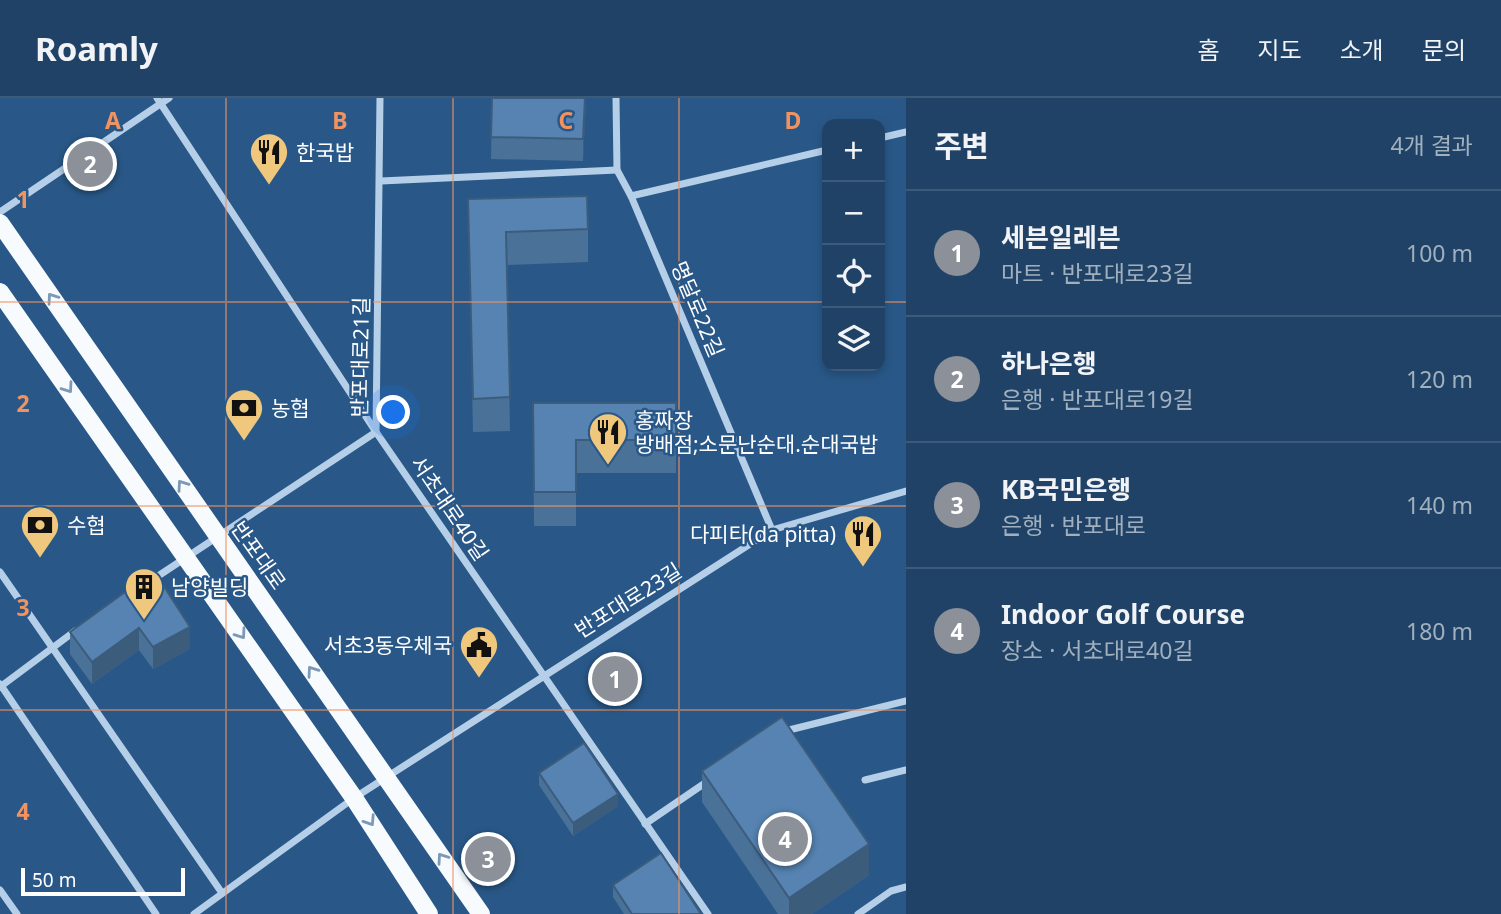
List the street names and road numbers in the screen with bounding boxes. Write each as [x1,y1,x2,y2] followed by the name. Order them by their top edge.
[665,257,731,361] street label: 명달로22길
[345,296,375,418] street label: 반포대로21길
[405,450,495,566] street label: 서초대로40길
[225,515,293,595] street label: 반포대로
[569,556,687,644] street label: 반포대로23길

